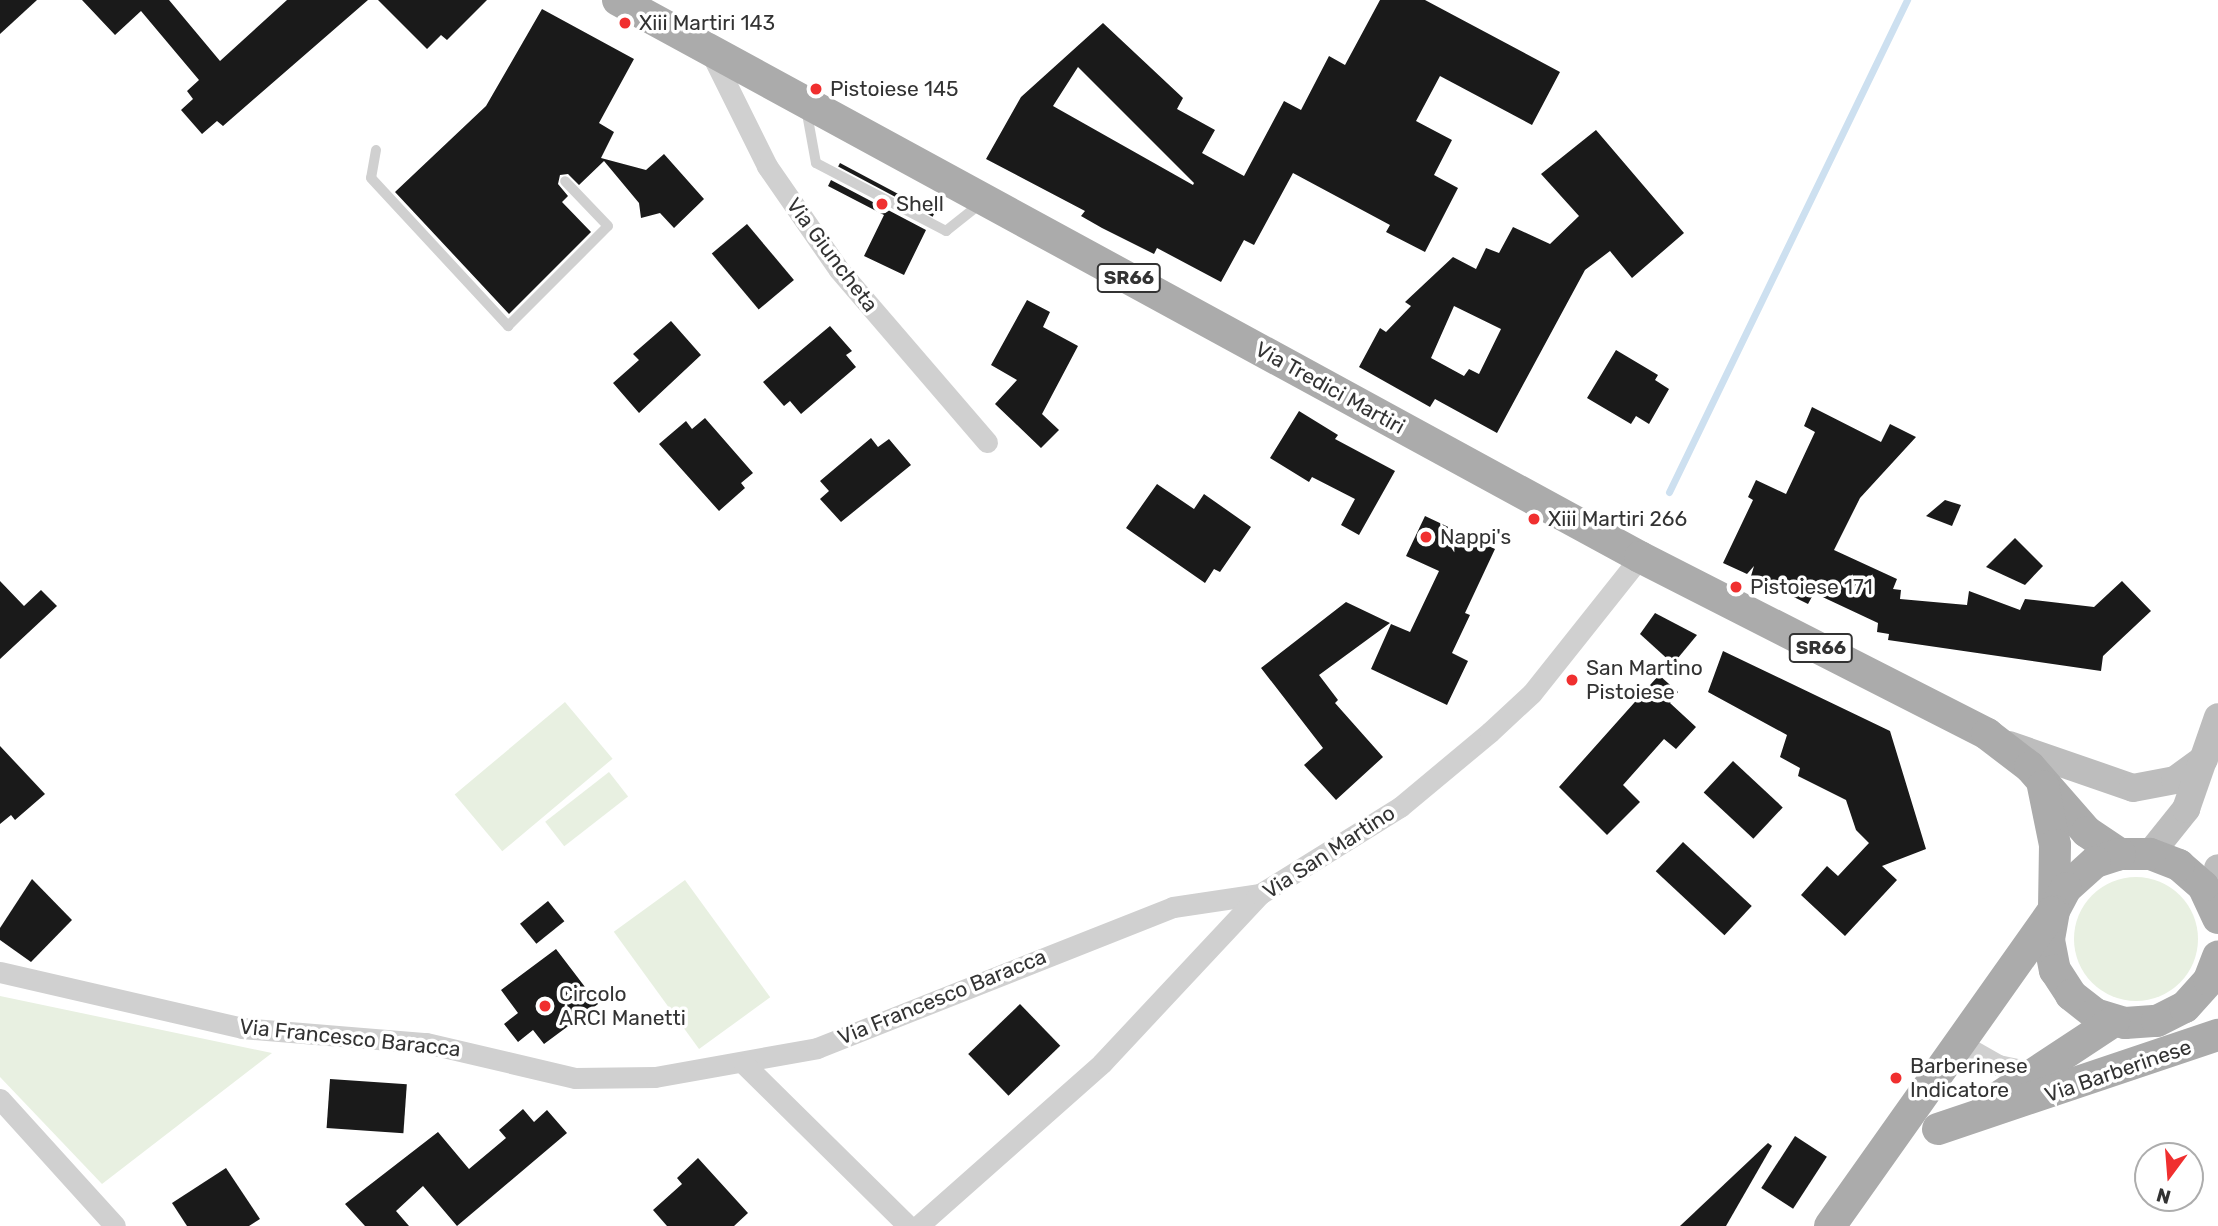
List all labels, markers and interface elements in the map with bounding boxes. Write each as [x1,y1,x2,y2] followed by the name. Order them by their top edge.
[639,10,775,36] place label: Xiii Martiri 143
[617,15,633,31] marker: Xiii Martiri 143
[830,76,958,102] place label: Pistoiese 145
[808,81,824,97] marker: Pistoiese 145
[896,191,944,217] place label: Shell
[781,193,883,317] street label: Via Giuncheta
[874,196,890,212] marker: Shell
[1096,262,1162,294] road number: SR66
[1251,336,1409,440] street label: Via Tredici Martiri
[1548,506,1687,532] place label: Xiii Martiri 266
[1526,511,1542,527] marker: Xiii Martiri 266
[1440,524,1511,550] place label: Nappi's
[1418,529,1434,545] marker: Nappi's
[1750,574,1873,600] place label: Pistoiese 171
[1728,579,1744,595] marker: Pistoiese 171
[1788,632,1854,664] road number: SR66
[1586,655,1703,705] place label: San Martino Pistoiese
[1564,672,1580,688] marker: San Martino Pistoiese
[1258,800,1400,904] street label: Via San Martino
[834,944,1050,1050] street label: Via Francesco Baracca
[559,981,686,1031] place label: Circolo ARCI Manetti
[537,998,553,1014] marker: Circolo ARCI Manetti
[238,1014,462,1062] street label: Via Francesco Baracca
[2041,1034,2195,1108] street label: Via Barberinese
[1910,1053,2028,1103] place label: Barberinese Indicatore
[1888,1070,1904,1086] marker: Barberinese Indicatore
[2134,1142,2204,1212] north arrow
[2154,1183,2173,1209] text: N

